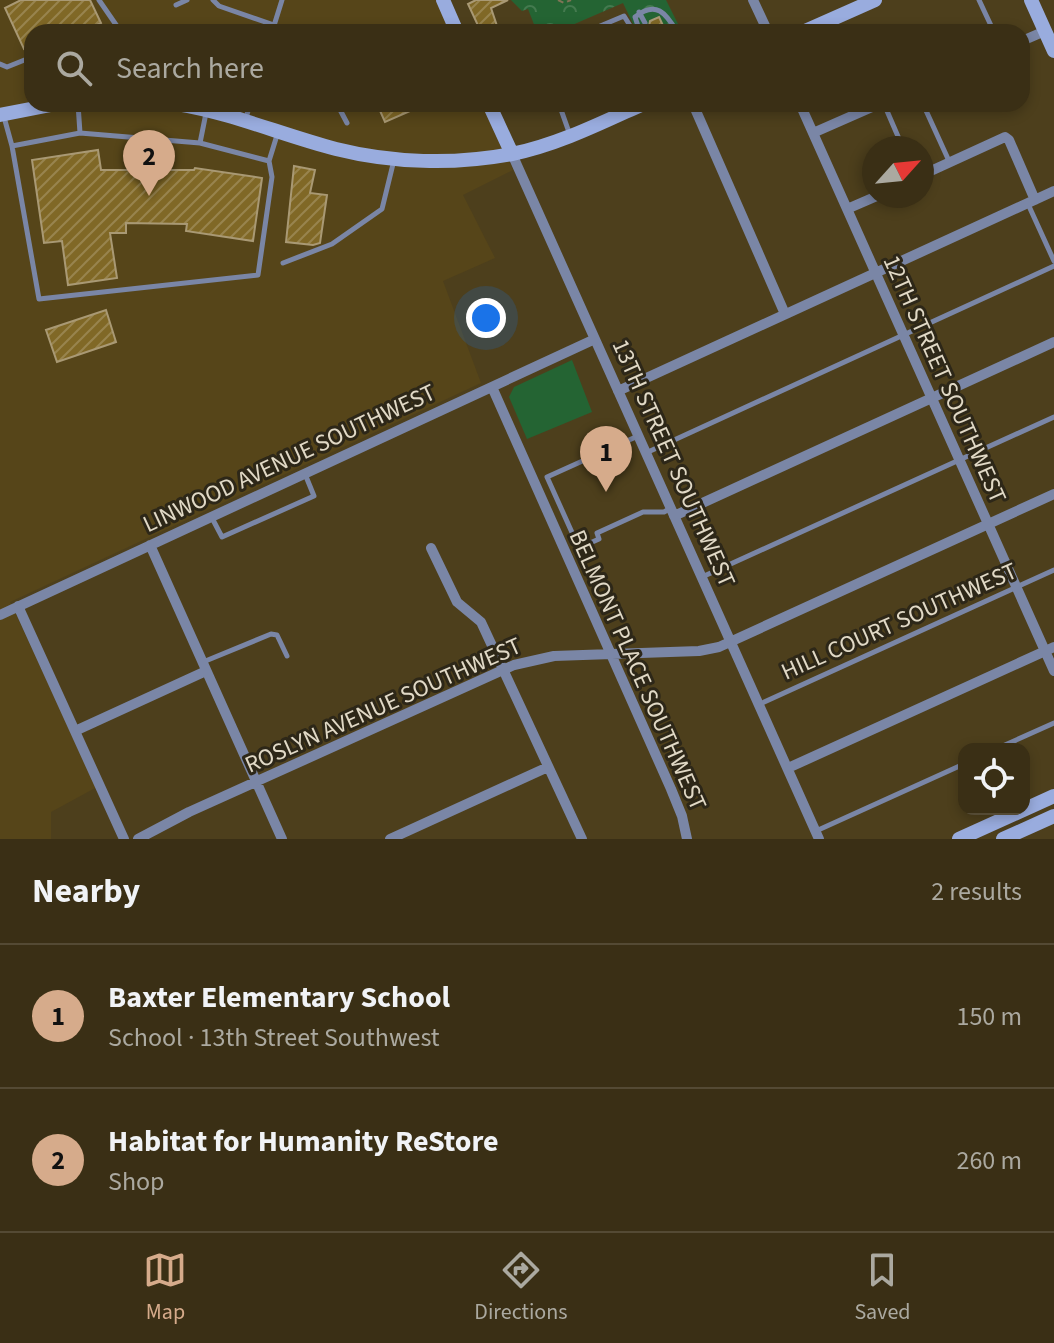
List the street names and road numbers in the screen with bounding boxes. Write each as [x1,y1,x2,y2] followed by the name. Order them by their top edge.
[874,249,1015,509] street label: 12TH STREET SOUTHWEST
[606,335,742,591] street label: 13TH STREET SOUTHWEST
[137,375,441,542] street label: LINWOOD AVENUE SOUTHWEST
[560,524,715,816] street label: BELMONT PLACE SOUTHWEST
[776,554,1023,689] street label: HILL COURT SOUTHWEST
[239,628,527,782] street label: ROSLYN AVENUE SOUTHWEST

